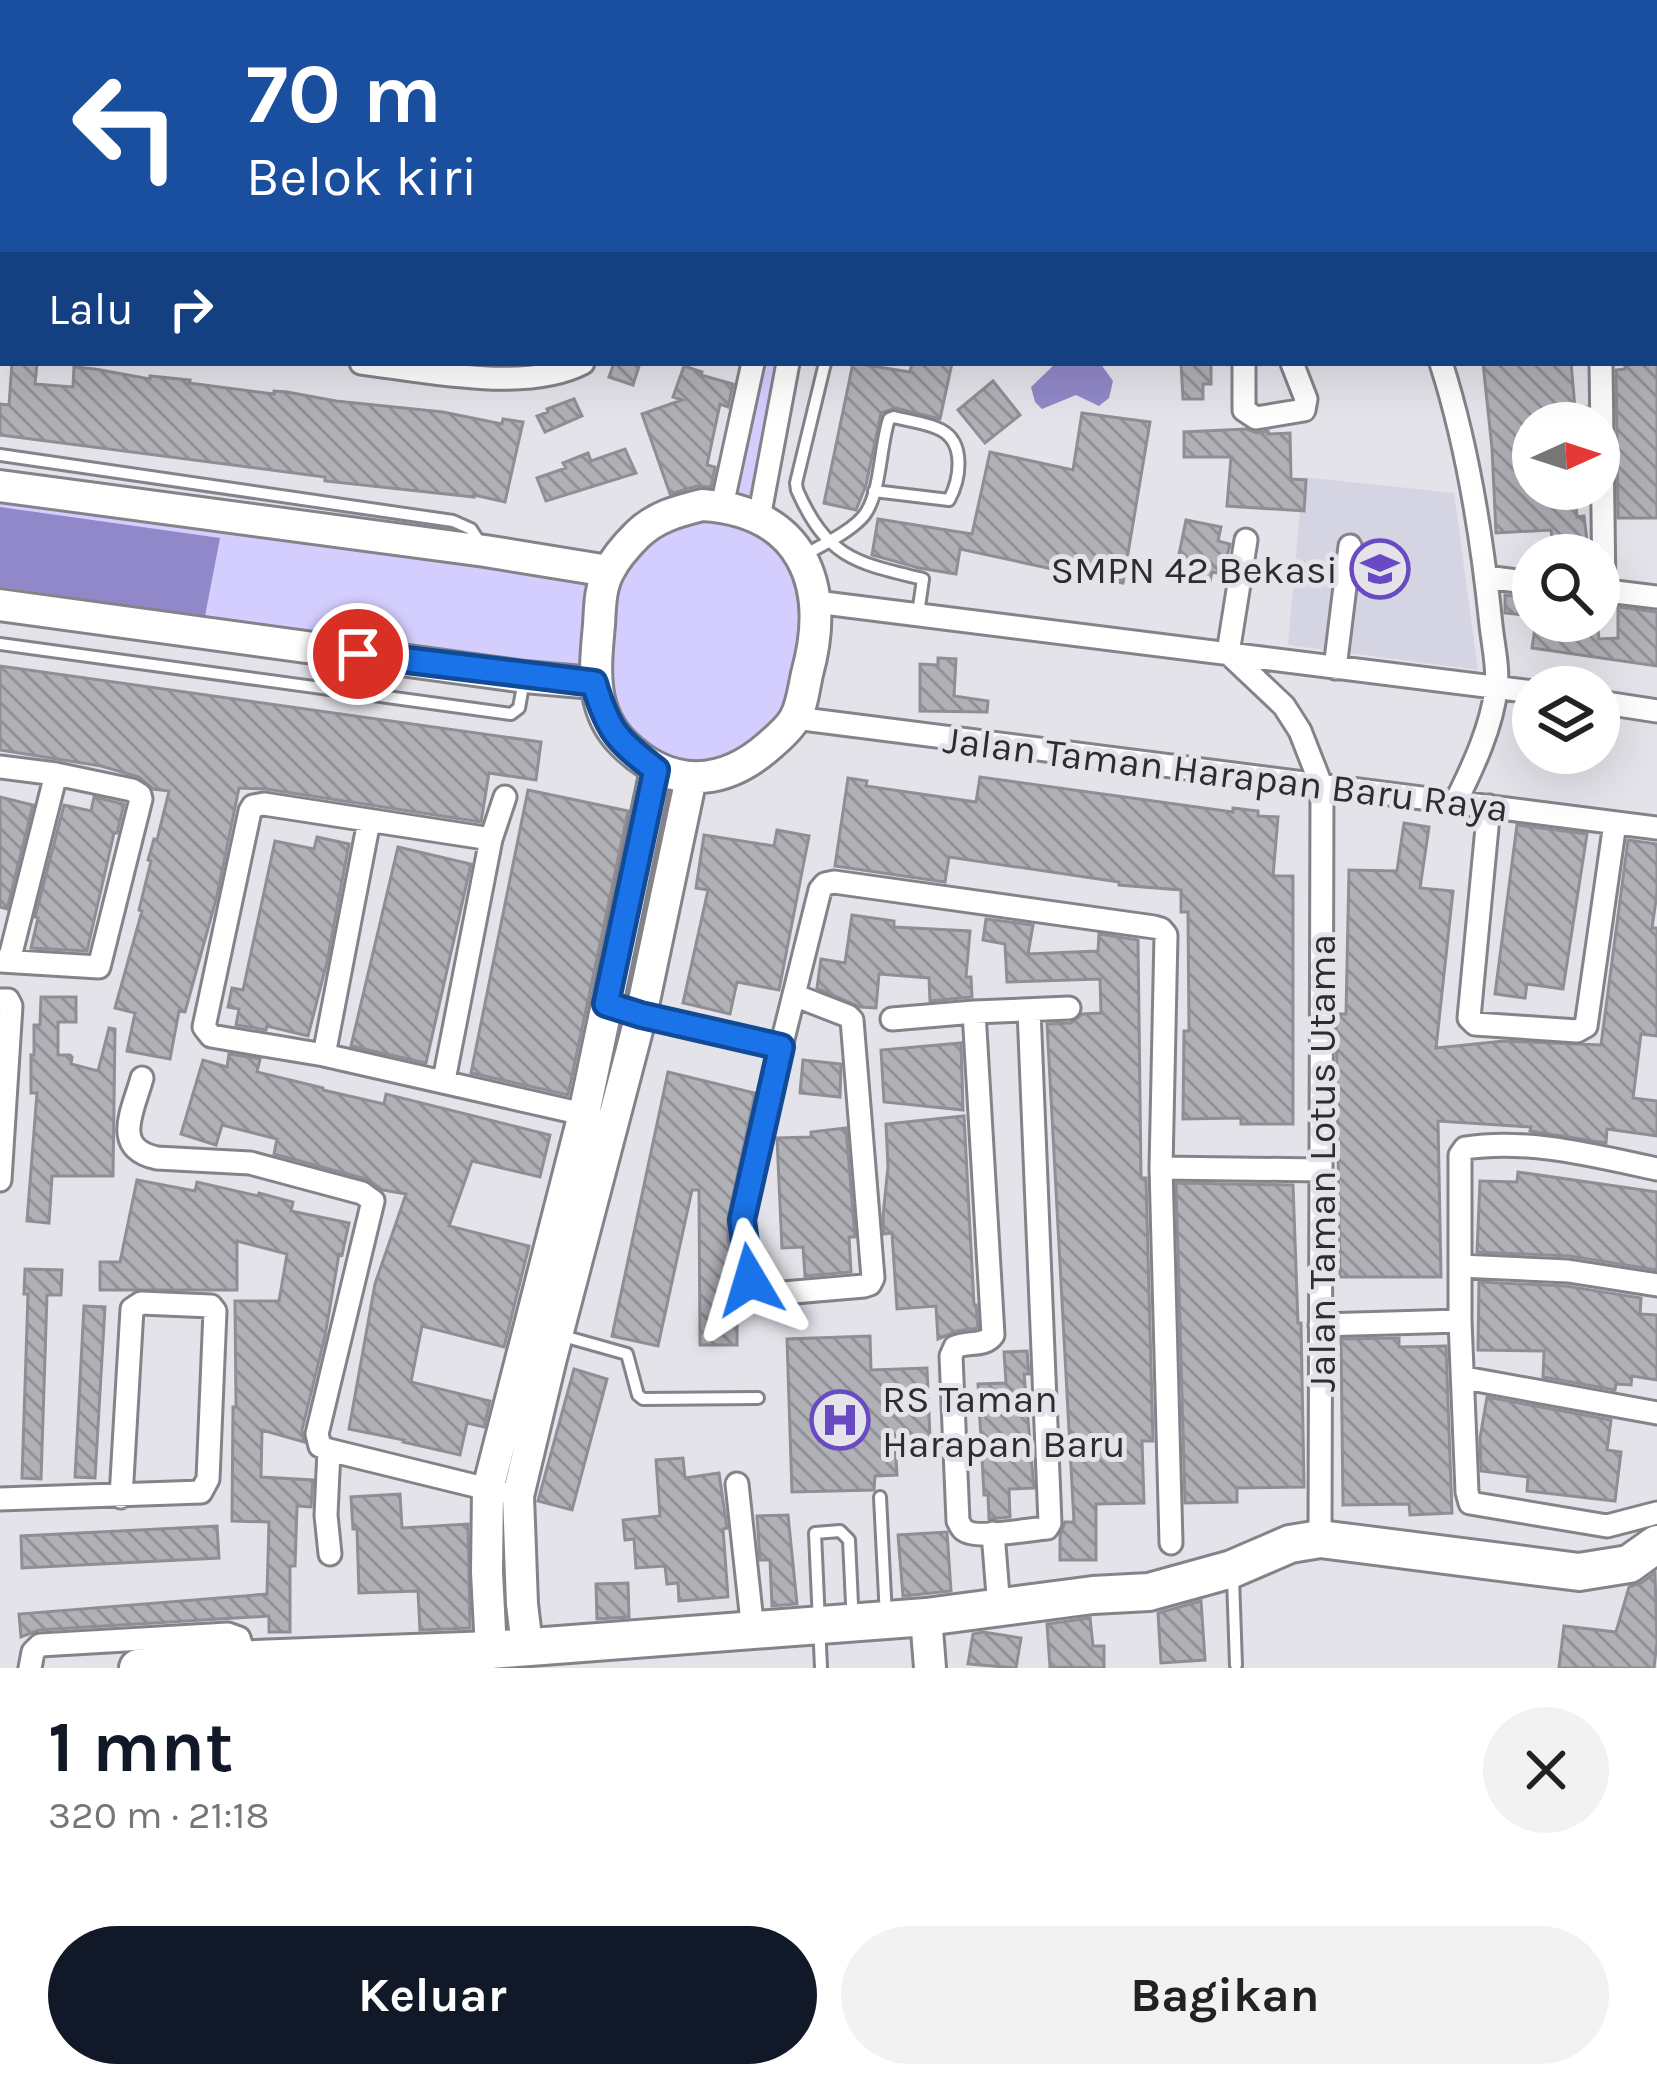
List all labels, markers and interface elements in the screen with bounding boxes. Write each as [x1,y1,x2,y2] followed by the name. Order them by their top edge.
[246,45,442,143] text: 70 m
[48,48,204,204] icon: left
[246,145,477,209] text: Belok kiri
[158,276,224,342] icon: right
[48,283,134,335] text: Lalu
[1512,402,1620,510] north arrow
[1512,402,1620,774] map controls
[1512,534,1620,642] button: search
[1349,538,1411,600] school or university icon: SMPN 42 Bekasi
[1050,547,1338,593] place label: SMPN 42 Bekasi
[307,603,409,705] pin
[325,621,391,687] icon: arrive
[1512,666,1620,774] button: layers
[941,717,1511,831] street label: Jalan Taman Harapan Baru Raya
[1299,934,1345,1392] street label: Jalan Taman Lotus Utama
[687,1217,813,1343] position arrow
[882,1376,1126,1467] place label: RS Taman Harapan Baru
[809,1389,871,1451] hospital icon: RS Taman Harapan Baru
[48,1705,233,1789] text: 1 mnt
[1483,1707,1609,1833] button: close
[48,1792,269,1838] text: 320 m · 21:18
[48,1926,817,2064] button: Keluar
[841,1926,1609,2064] button: Bagikan

